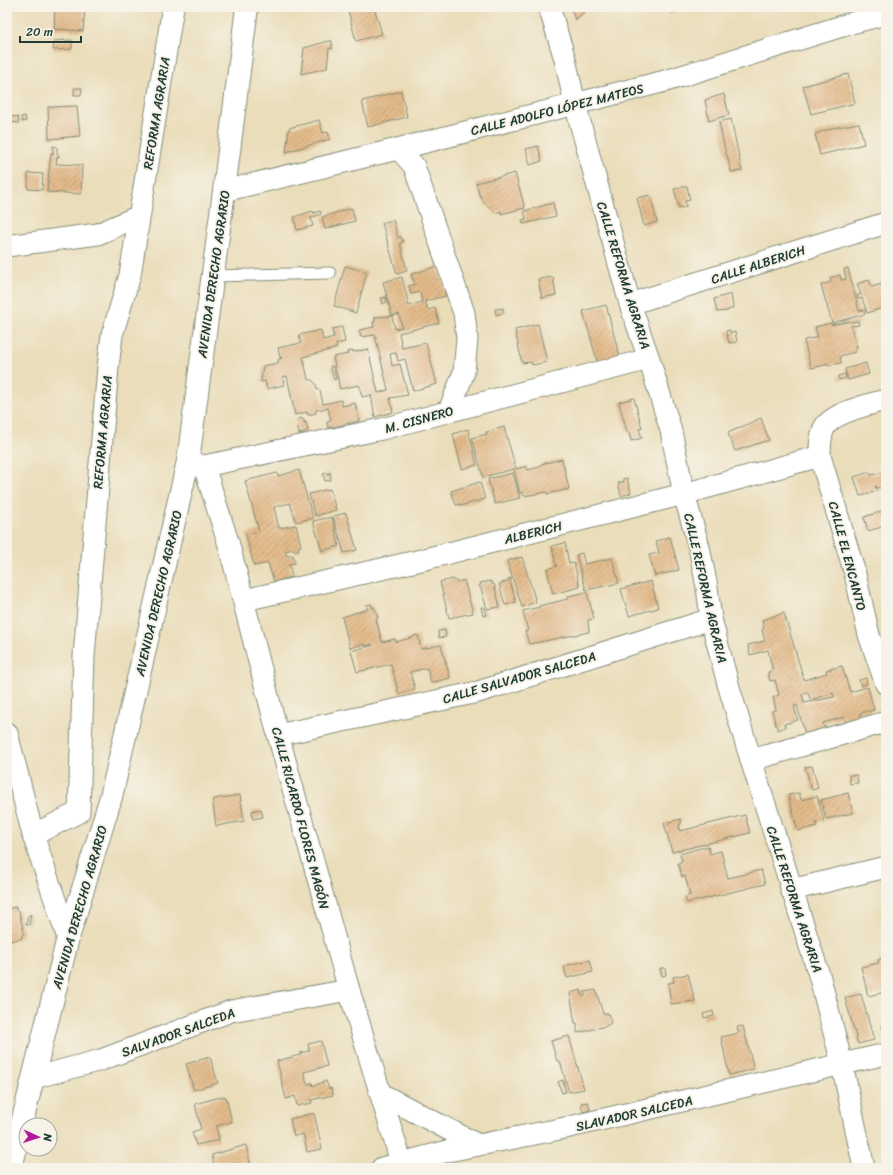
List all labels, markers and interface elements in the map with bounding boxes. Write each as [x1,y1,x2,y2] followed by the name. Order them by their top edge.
[20,18,81,44] scale bar
[26,21,53,43] text: 20 m
[136,55,177,171] street label: REFORMA AGRARIA
[468,77,646,142] street label: CALLE ADOLFO LÓPEZ MATEOS
[190,189,237,361] street label: AVENIDA DERECHO AGRARIO
[590,199,657,352] street label: CALLE REFORMA AGRARIA
[708,238,809,291] street label: CALLE ALBERICH
[86,374,119,490] street label: REFORMA AGRARIA
[382,399,456,440] street label: M. CISNERO
[822,499,873,614] street label: CALLE EL ENCANTO
[128,508,189,679] street label: AVENIDA DERECHO AGRARIO
[677,511,734,665] street label: CALLE REFORMA AGRARIA
[501,514,565,551] street label: ALBERICH
[440,645,599,710] street label: CALLE SALVADOR SALCEDA
[265,724,336,912] street label: CALLE RICARDO FLORES MAGÓN
[45,823,114,993] street label: AVENIDA DERECHO AGRARIO
[760,823,829,976] street label: CALLE REFORMA AGRARIA
[118,1001,238,1064] street label: SALVADOR SALCEDA
[573,1089,695,1138] street label: SLAVADOR SALCEDA
[18,1117,58,1157] north arrow
[38,1132,57,1142] text: N

